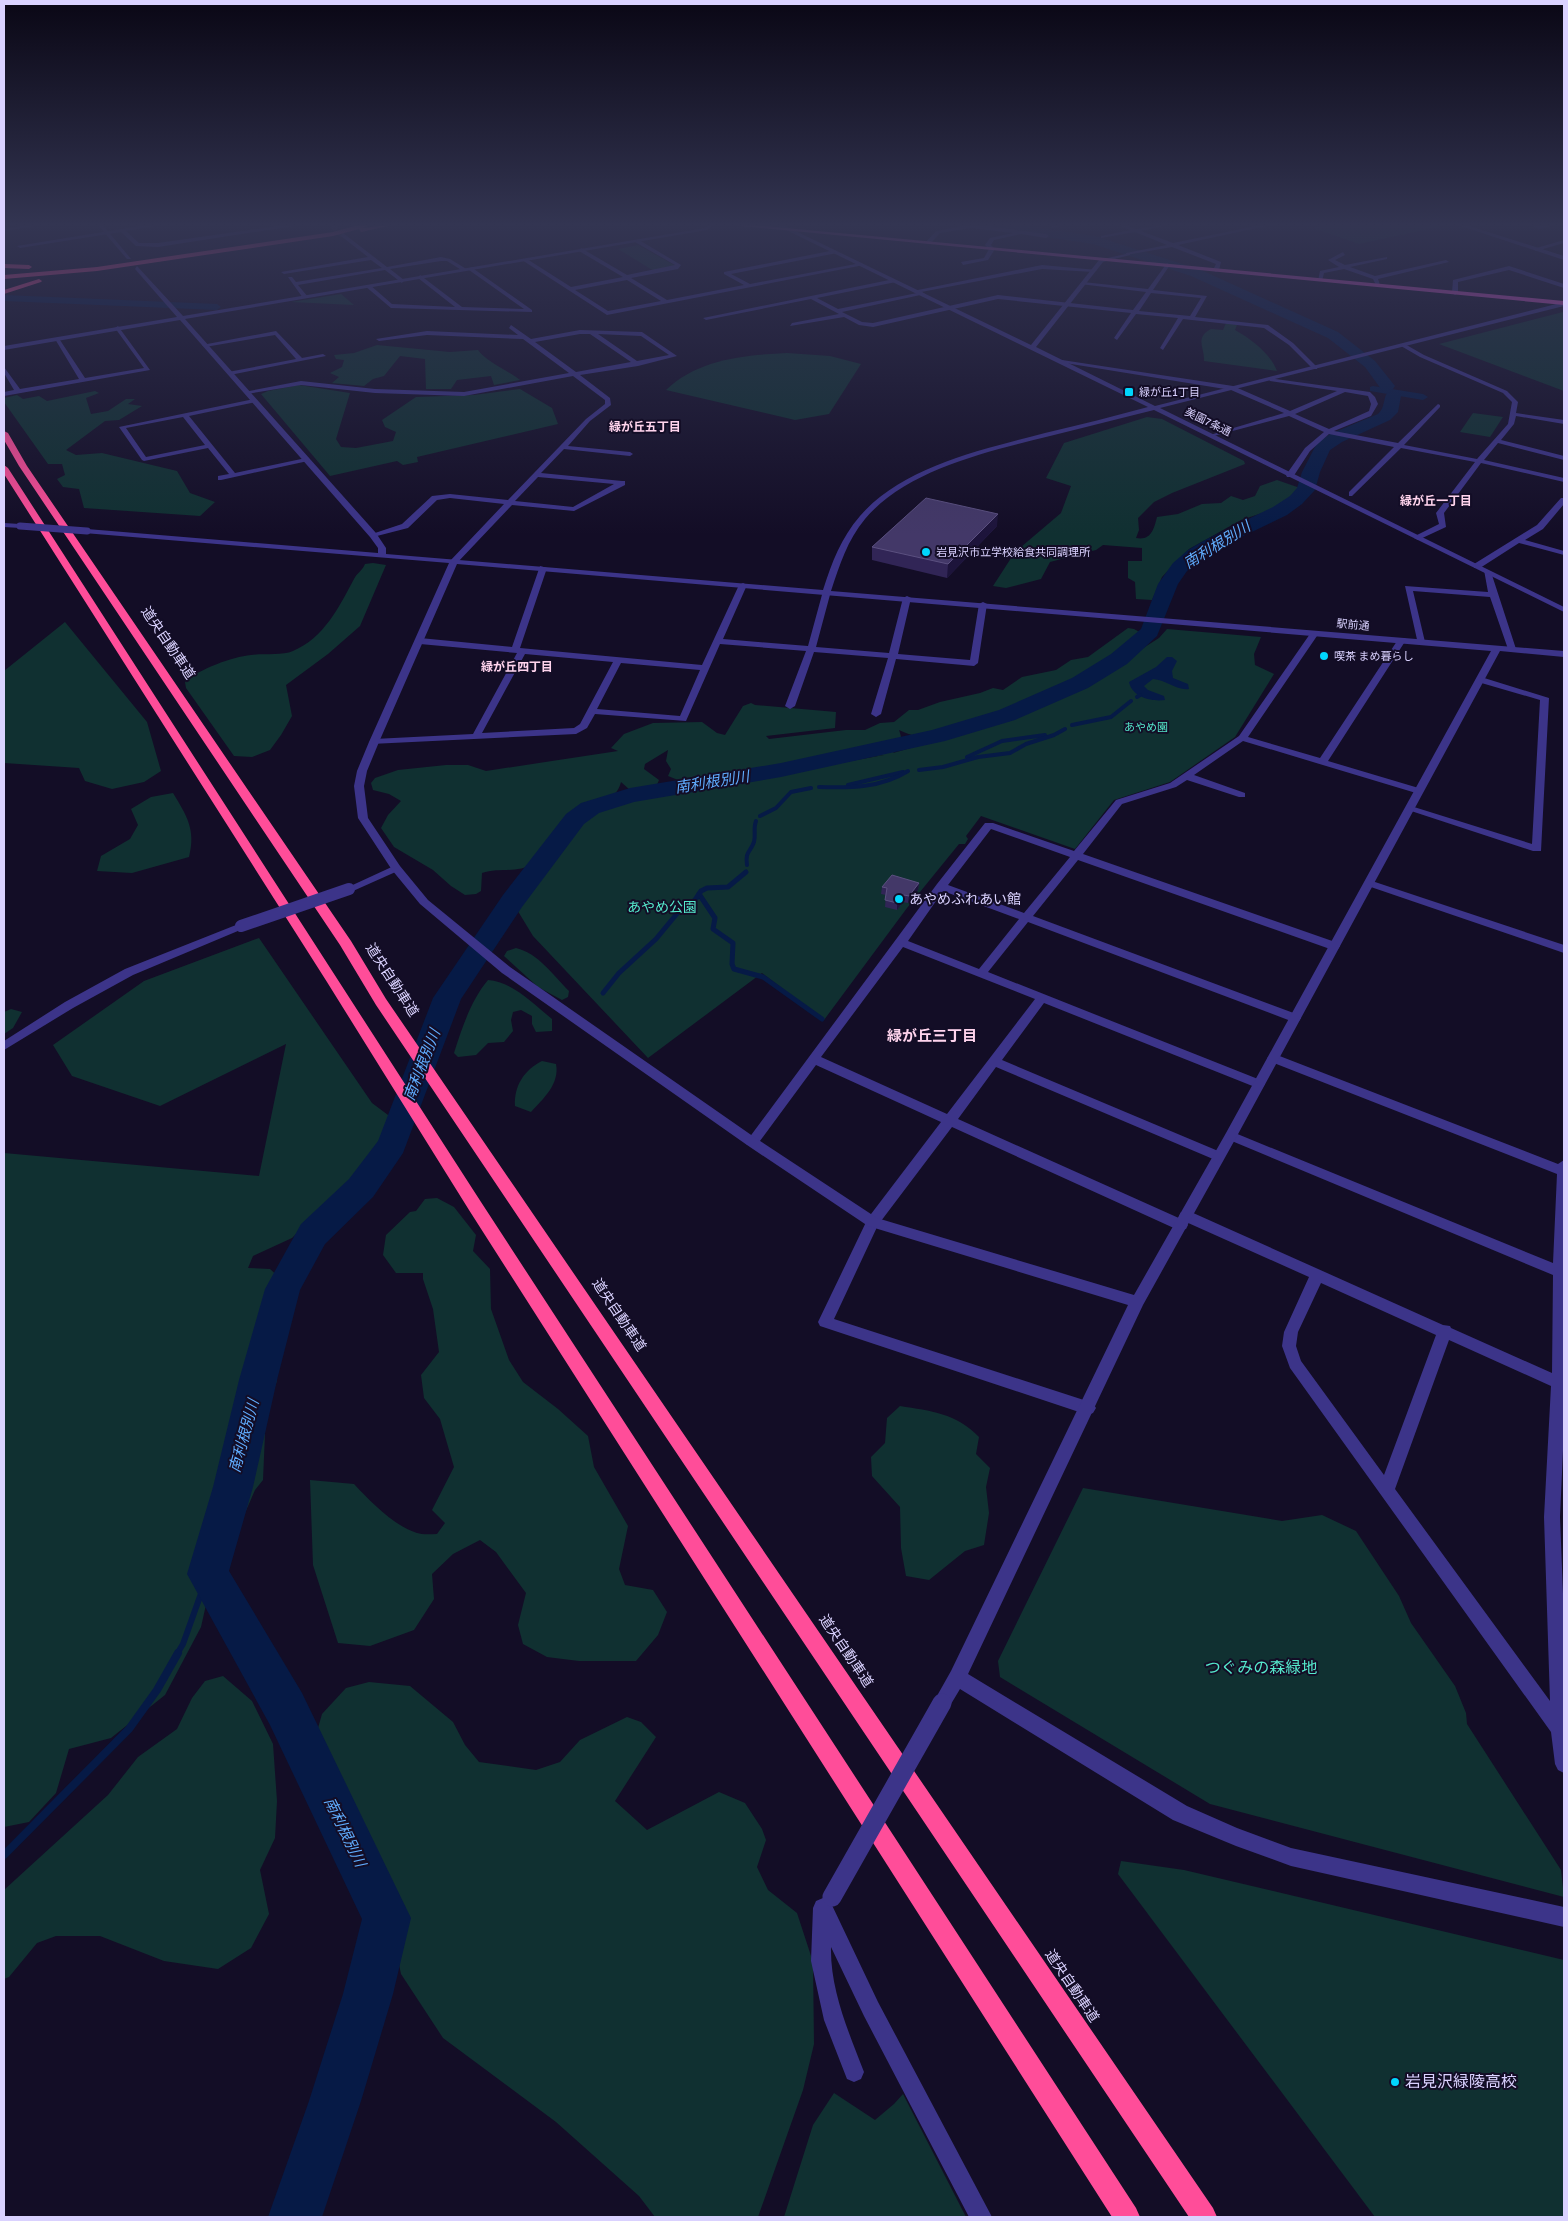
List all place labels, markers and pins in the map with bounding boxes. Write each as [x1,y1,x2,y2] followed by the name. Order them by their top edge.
[1123,386,1135,398] marker: 緑が丘1丁目
[1139,386,1200,399] place label: 緑が丘1丁目
[920,546,932,558] marker: 岩見沢市立学校給食共同調理所
[936,546,1091,559] place label: 岩見沢市立学校給食共同調理所
[1318,650,1330,662] marker: 喫茶 まめ暮らし
[1334,650,1413,663] place label: 喫茶 まめ暮らし
[909,891,1021,908] place label: あやめふれあい館
[893,893,905,905] marker: あやめふれあい館
[1405,2072,1517,2092] place label: 岩見沢緑陵高校
[1389,2076,1401,2088] marker: 岩見沢緑陵高校

